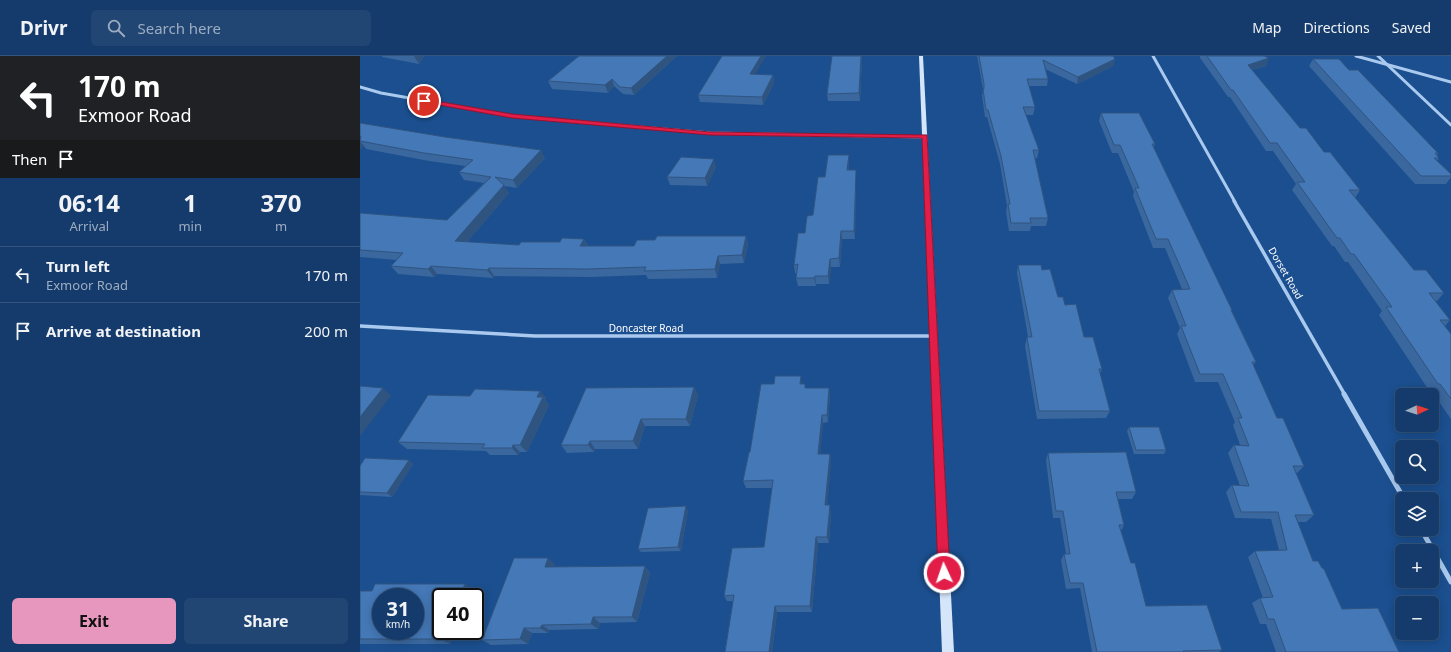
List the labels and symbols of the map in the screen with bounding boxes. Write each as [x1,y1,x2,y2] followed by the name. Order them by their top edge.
[407,84,441,118] pin
[1265,244,1307,302] street label: Dorset Road
[609,321,683,335] street label: Doncaster Road
[1395,388,1439,432] north arrow
[923,552,965,594] position arrow
[432,588,484,640] speed limit sign: 40

